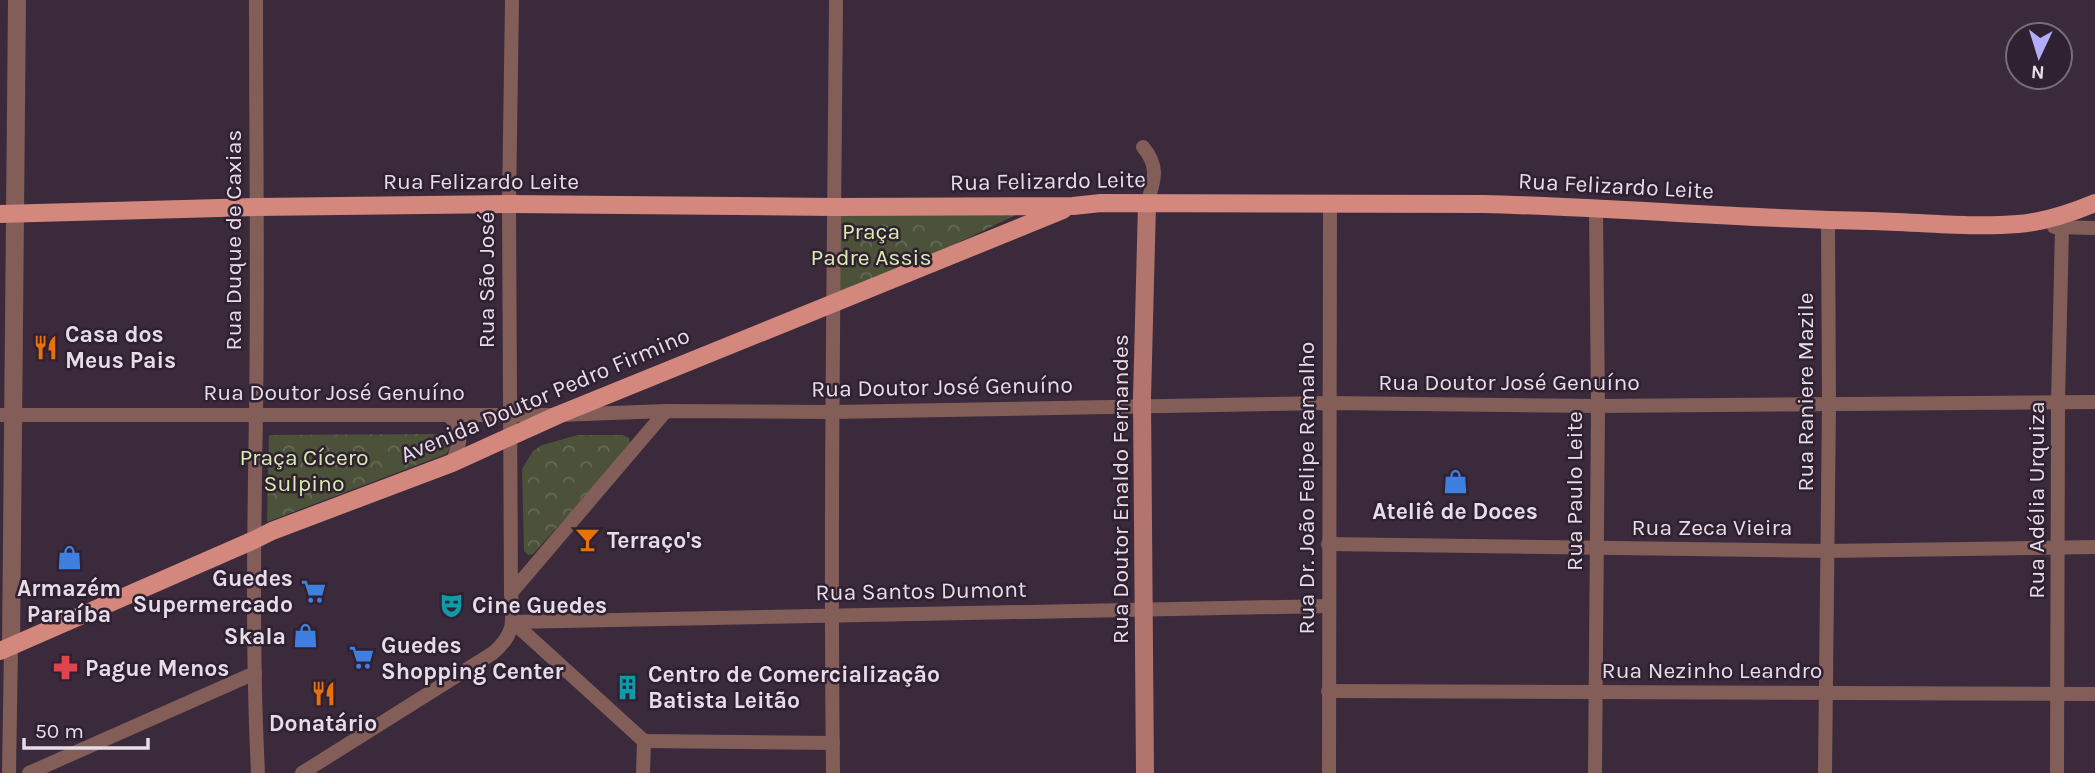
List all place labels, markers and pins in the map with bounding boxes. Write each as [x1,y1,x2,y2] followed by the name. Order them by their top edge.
[65,321,176,374] place label: Casa dos Meus Pais
[31,333,59,361] restaurant icon: Casa dos Meus Pais
[1441,467,1469,495] shop icon: Ateliê de Doces
[1372,498,1538,525] place label: Ateliê de Doces
[573,526,601,554] bar icon: Terraço's
[607,527,702,554] place label: Terraço's
[55,544,83,572] shop icon: Armazém Paraíba
[133,565,293,618] place label: Guedes Supermercado
[17,575,121,628] place label: Armazém Paraíba
[299,577,327,605] supermarket icon: Guedes Supermercado
[438,591,466,619] theatre icon: Cine Guedes
[472,592,607,619] place label: Cine Guedes
[292,622,320,650] shop icon: Skala
[224,623,286,650] place label: Skala
[381,632,564,685] place label: Guedes Shopping Center
[347,644,375,672] supermarket icon: Guedes Shopping Center
[51,654,79,682] pharmacy icon: Pague Menos
[85,655,229,682] place label: Pague Menos
[648,661,940,714] place label: Centro de Comercialização Batista Leitão
[614,673,642,701] building icon: Centro de Comercialização Batista Leitão
[309,679,337,707] restaurant icon: Donatário
[269,710,377,737] place label: Donatário

